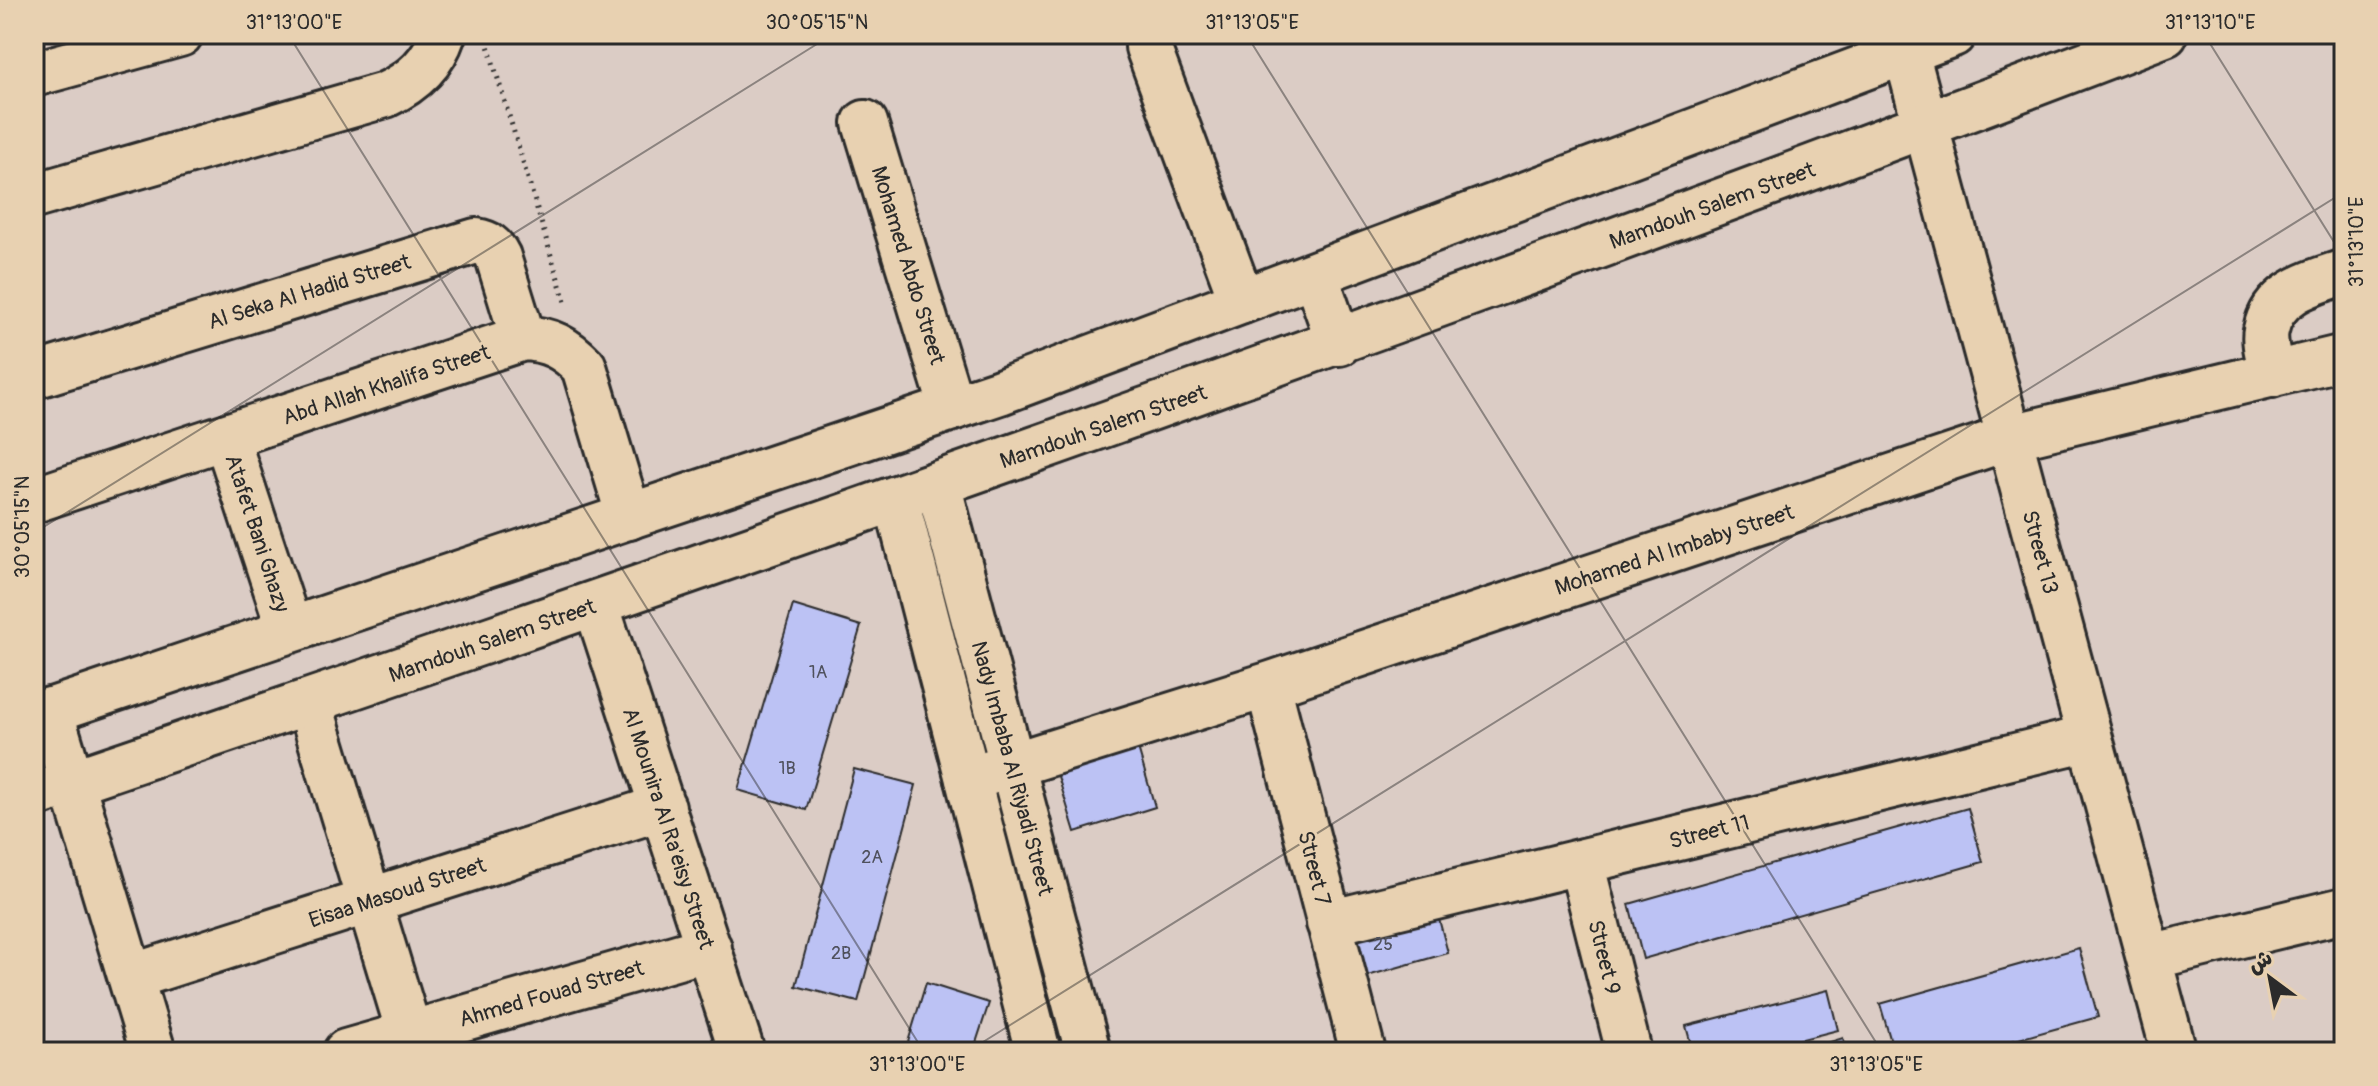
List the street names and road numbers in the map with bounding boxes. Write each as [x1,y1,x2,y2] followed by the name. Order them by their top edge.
[1606,156,1819,256] street label: Mamdouh Salem Street
[865,163,952,368] street label: Mohamed Abdo Street
[205,248,414,336] street label: Al Seka Al Hadid Street
[279,338,494,432] street label: Abd Allah Khalifa Street
[996,378,1211,475] street label: Mamdouh Salem Street
[218,451,296,616] street label: Atafet Bani Ghazy
[1551,498,1798,602] street label: Mohamed Al Imbaby Street
[2015,507,2065,597] street label: Street 13
[385,592,600,689] street label: Mamdouh Salem Street
[965,638,1060,899] street label: Nady Imbaba Al Riyadi Street
[616,704,720,953] street label: Al Mounira Al Ra'eisy Street
[1666,809,1752,855] street label: Street 11
[1291,828,1337,909] street label: Street 7
[305,851,489,935] street label: Eisaa Masoud Street
[1581,917,1627,997] street label: Street 9
[456,954,647,1034] street label: Ahmed Fouad Street

